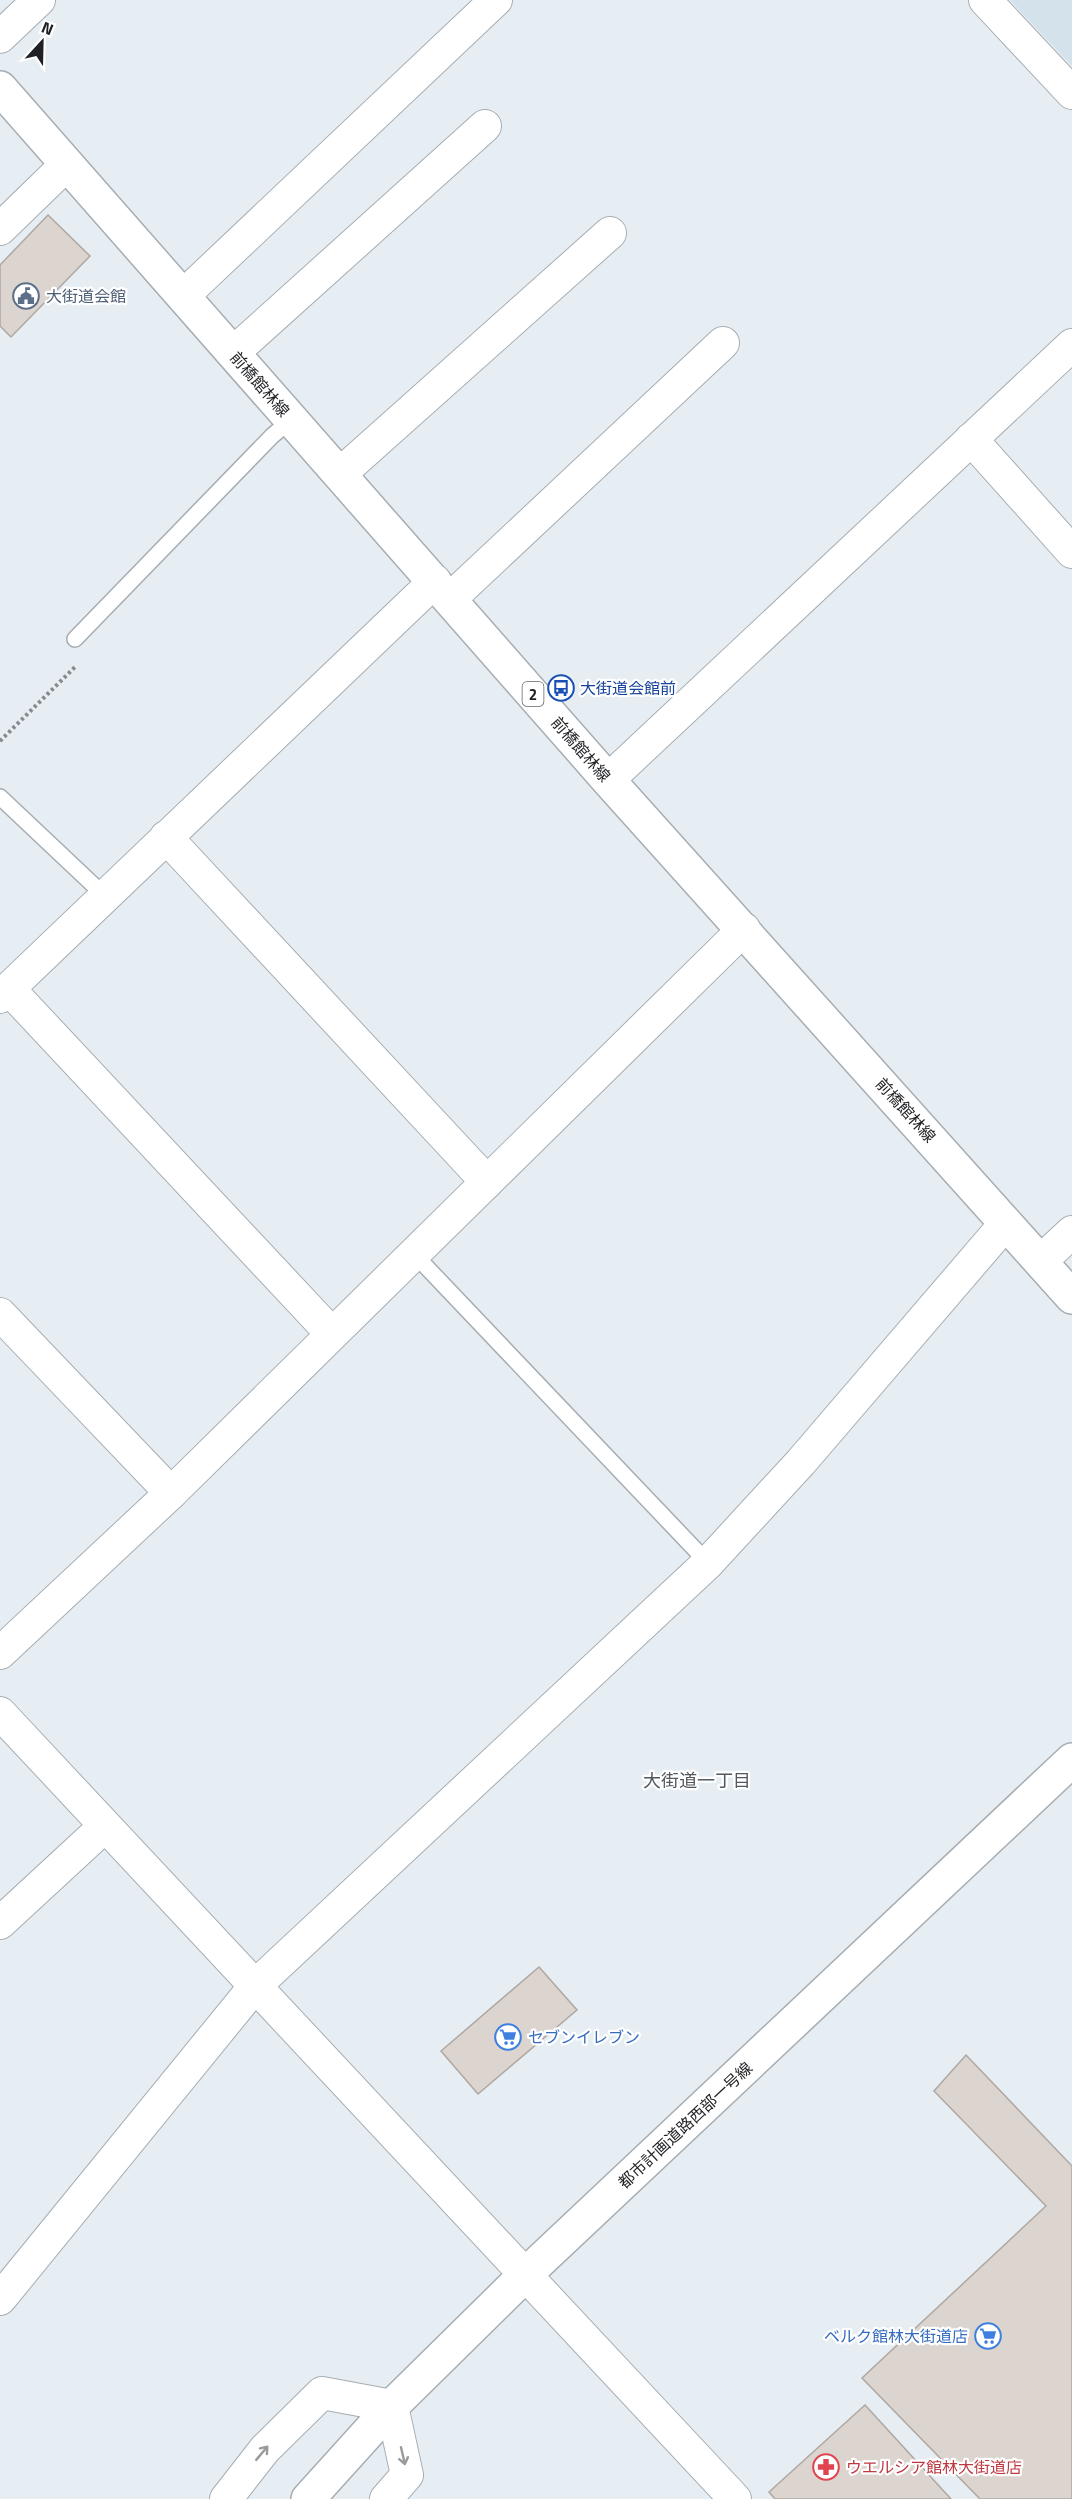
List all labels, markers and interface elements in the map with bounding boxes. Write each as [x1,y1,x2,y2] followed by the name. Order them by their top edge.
[12,12,72,72] north arrow
[38,15,57,41] text: N
[11,281,41,311] public building icon: 大街道会館
[46,284,126,308] place label: 大街道会館
[225,346,295,422] street label: 前橋館林線
[546,673,576,703] bus stop icon: 大街道会館前
[580,676,676,700] place label: 大街道会館前
[522,682,544,706] road number: 2
[546,711,616,787] street label: 前橋館林線
[870,1072,942,1148] street label: 前橋館林線
[643,1767,751,1794] district label: 大街道一丁目
[493,2022,523,2052] supermarket icon: セブンイレブン
[528,2025,640,2049] place label: セブンイレブン
[612,2056,758,2194] street label: 都市計画道路西部一号線
[973,2321,1003,2351] supermarket icon: ベルク館林大街道店
[824,2324,968,2348] place label: ベルク館林大街道店
[256,2445,269,2461] one-way arrow
[398,2446,409,2466] one-way arrow
[811,2452,841,2482] pharmacy icon: ウエルシア館林大街道店
[846,2455,1022,2479] place label: ウエルシア館林大街道店

